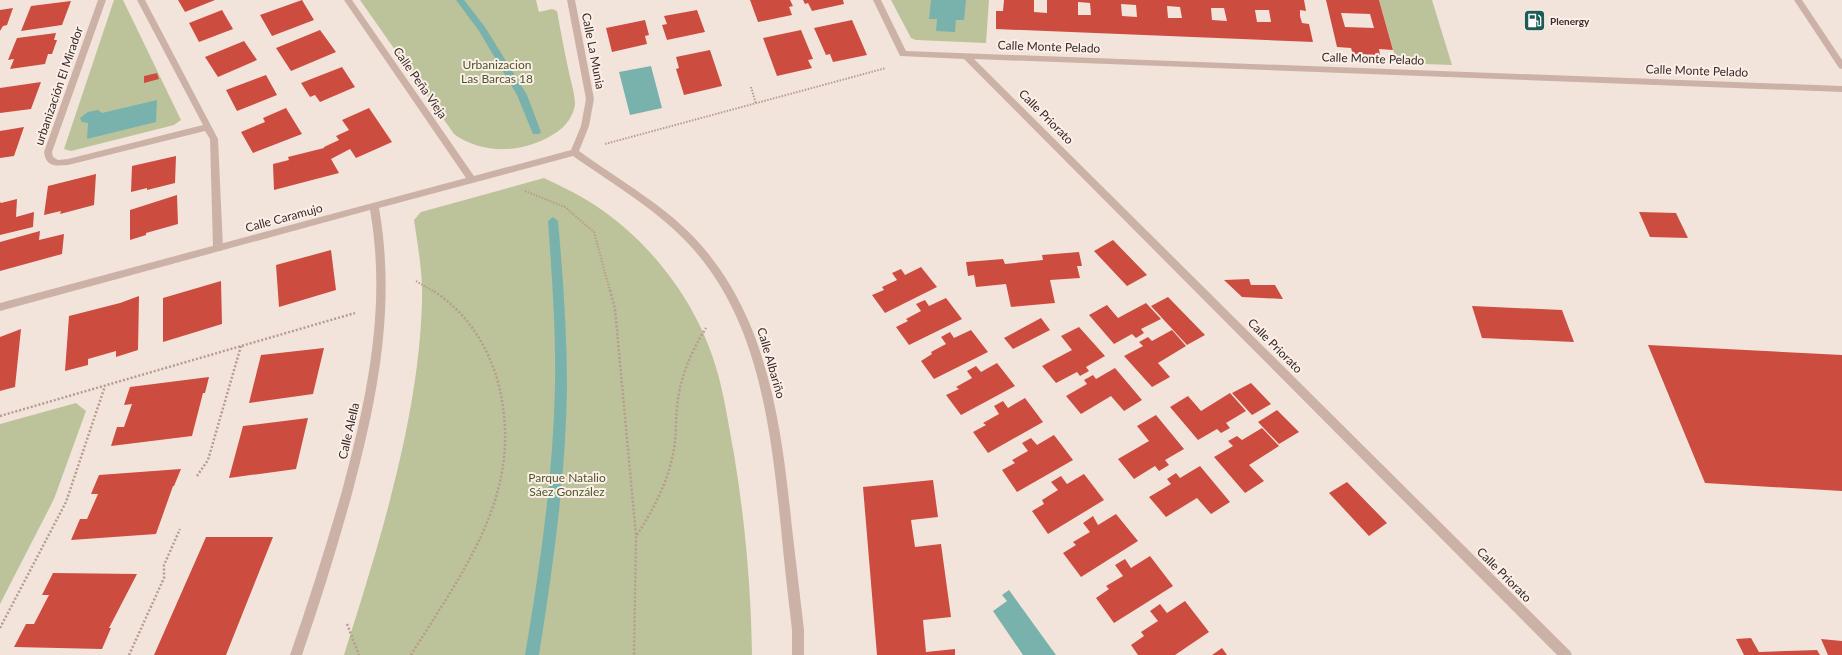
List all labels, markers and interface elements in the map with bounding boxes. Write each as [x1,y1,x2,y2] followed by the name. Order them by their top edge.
[1521,8,1547,34] fuel station icon: Plenergy
[579,11,608,90] street label: Calle La Munia
[1550,15,1590,27] place label: Plenergy
[31,24,86,147] street label: urbanización El Mirador
[997,37,1101,56] street label: Calle Monte Pelado
[390,44,451,121] street label: Calle Peña Vieja
[1321,49,1425,68] street label: Calle Monte Pelado
[461,57,533,86] park label: Urbanizacion Las Barcas 18
[1645,61,1749,80] street label: Calle Monte Pelado
[1016,86,1077,147] street label: Calle Priorato
[244,200,324,235] street label: Calle Caramujo
[1245,315,1306,376] street label: Calle Priorato
[754,326,789,400] street label: Calle Albariño
[335,401,362,461] street label: Calle Alella
[528,470,606,499] park label: Parque Natalio Sáez González
[1474,544,1535,605] street label: Calle Priorato

